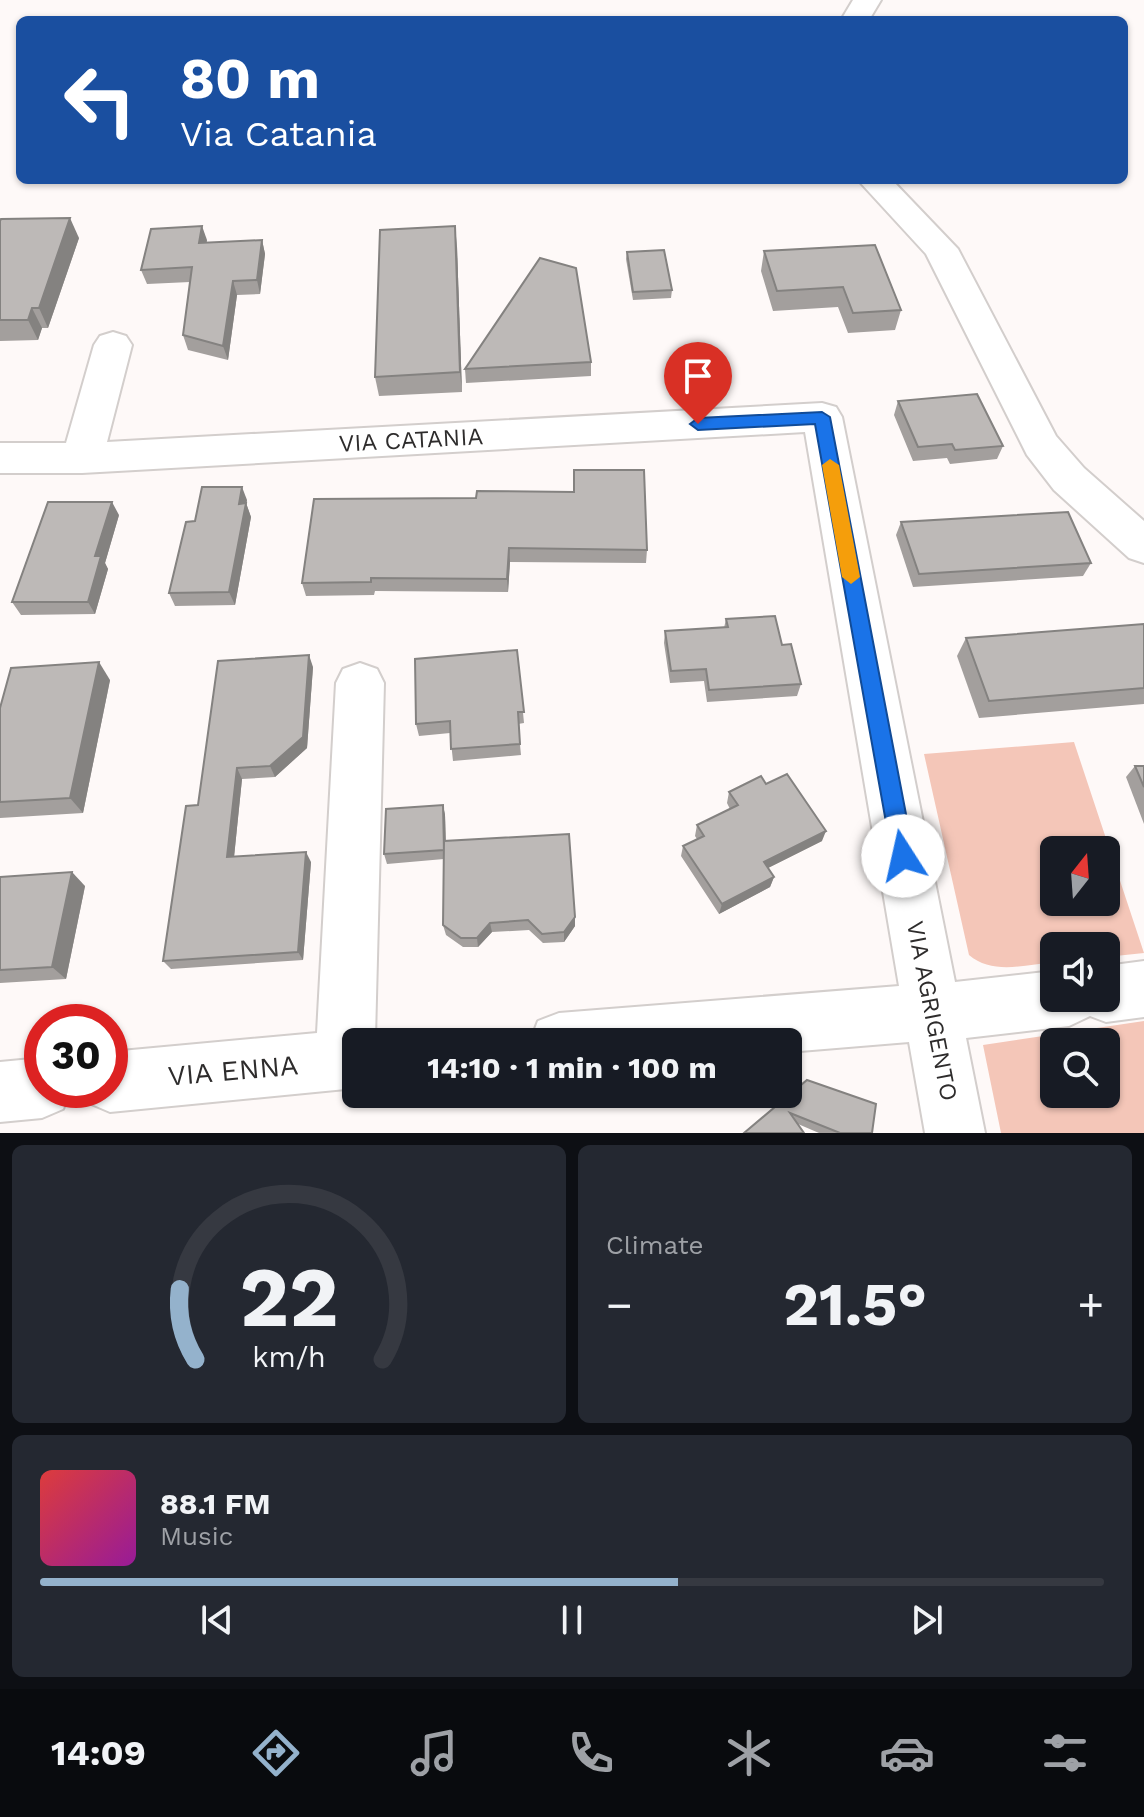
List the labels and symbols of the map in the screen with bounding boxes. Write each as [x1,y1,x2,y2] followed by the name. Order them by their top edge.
[664,342,732,424] pin
[338,422,484,458] street label: VIA CATANIA
[861,814,945,898] position arrow
[1040,836,1120,916] north arrow
[901,919,963,1103] street label: VIA AGRIGENTO
[24,1004,128,1108] speed limit sign: 30
[166,1048,300,1093] street label: VIA ENNA

